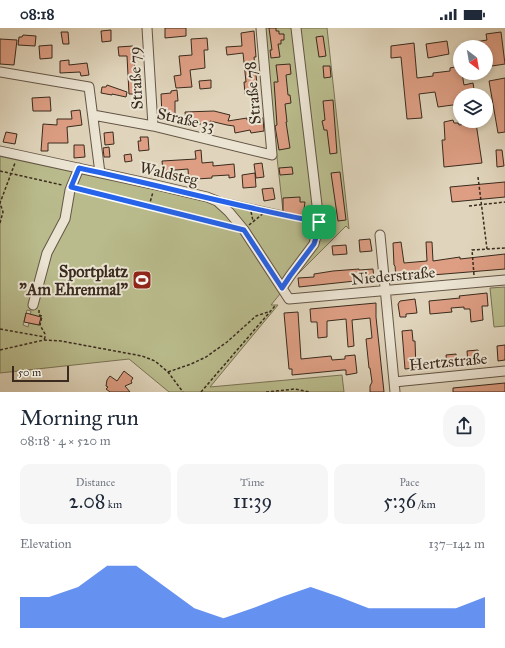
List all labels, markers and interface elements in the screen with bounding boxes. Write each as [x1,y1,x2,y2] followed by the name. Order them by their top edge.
[20,5,54,23] text: 08:18
[453,40,493,80] north arrow
[453,40,493,128] map controls
[124,46,147,110] street label: Straße 79
[240,61,265,125] street label: Straße 78
[453,88,493,128] button: layers
[155,104,217,135] street label: Straße 33
[138,158,200,190] street label: Waldsteg
[302,205,336,239] pin
[308,211,330,233] icon: arrive
[19,262,129,299] place label: Sportplatz "Am Ehrenmal"
[350,262,436,289] street label: Niederstraße
[131,269,153,291] sports icon: Sportplatz "Am Ehrenmal"
[408,349,488,374] street label: Hertzstraße
[12,364,69,383] scale bar
[18,366,41,379] text: 50 m
[20,404,139,431] text: Morning run
[443,405,485,447] button: share
[20,433,111,449] text: 08:18 · 4 × 520 m
[76,476,115,489] text: Distance
[240,476,265,489] text: Time
[400,476,419,489] text: Pace
[69,489,105,513] text: 2.08
[233,489,272,513] text: 11:39
[383,489,416,513] text: 5:36
[105,498,122,511] text: km
[416,498,436,511] text: /km
[20,536,72,552] text: Elevation
[428,536,485,552] text: 137–142 m

